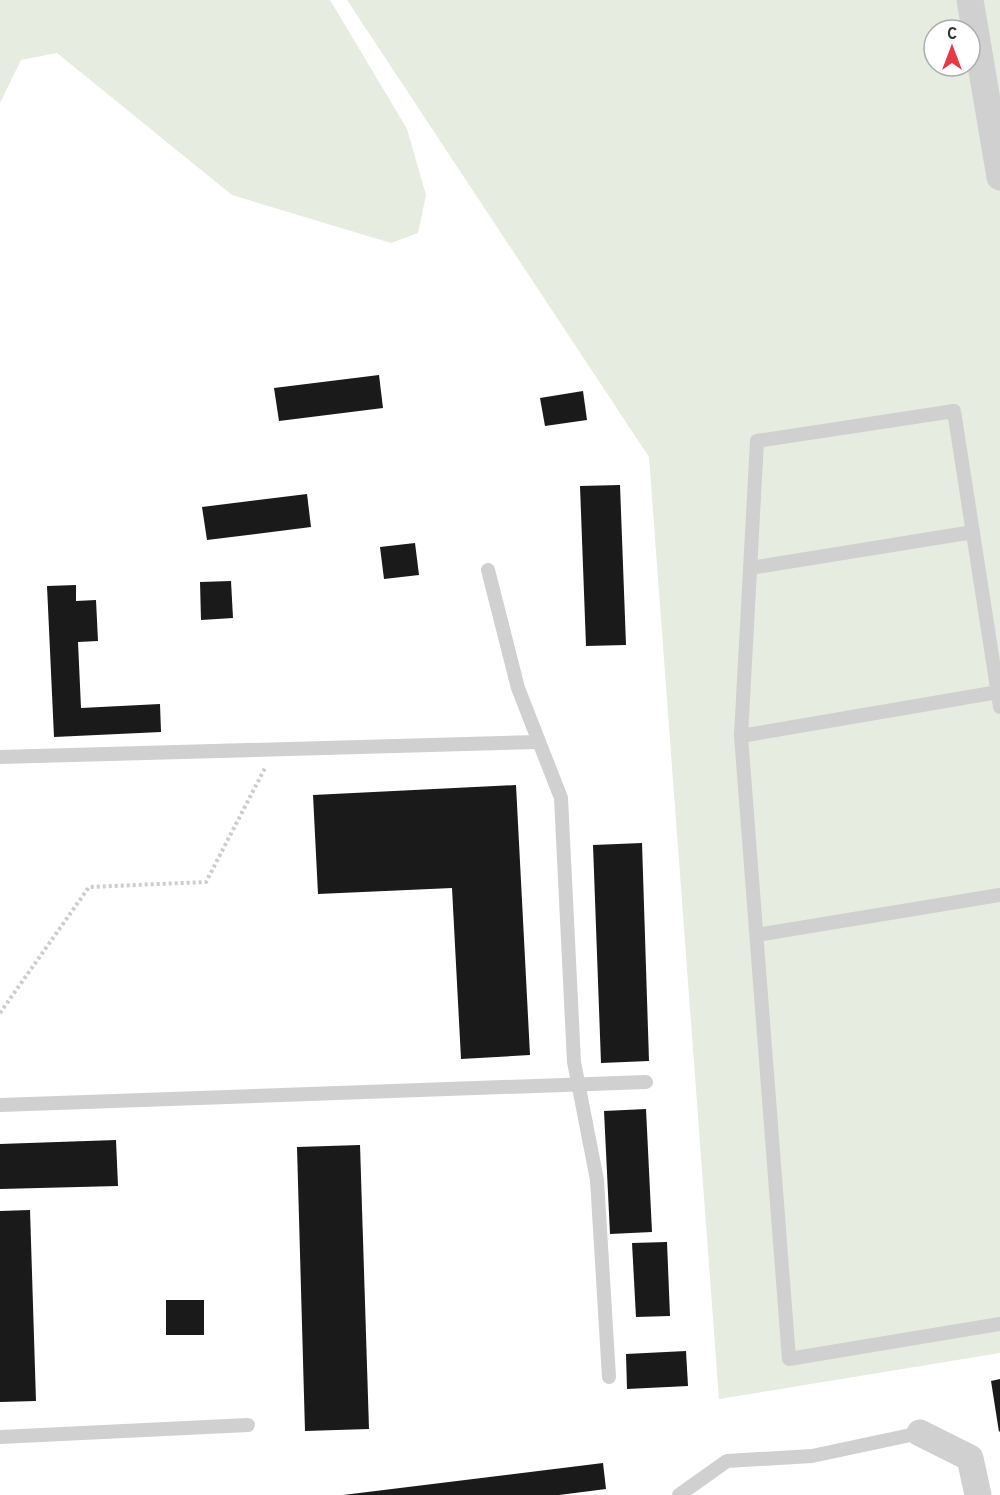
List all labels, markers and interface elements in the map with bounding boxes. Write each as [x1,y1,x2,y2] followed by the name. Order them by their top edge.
[922,18,982,78] north arrow
[947,25,957,45] text: С

